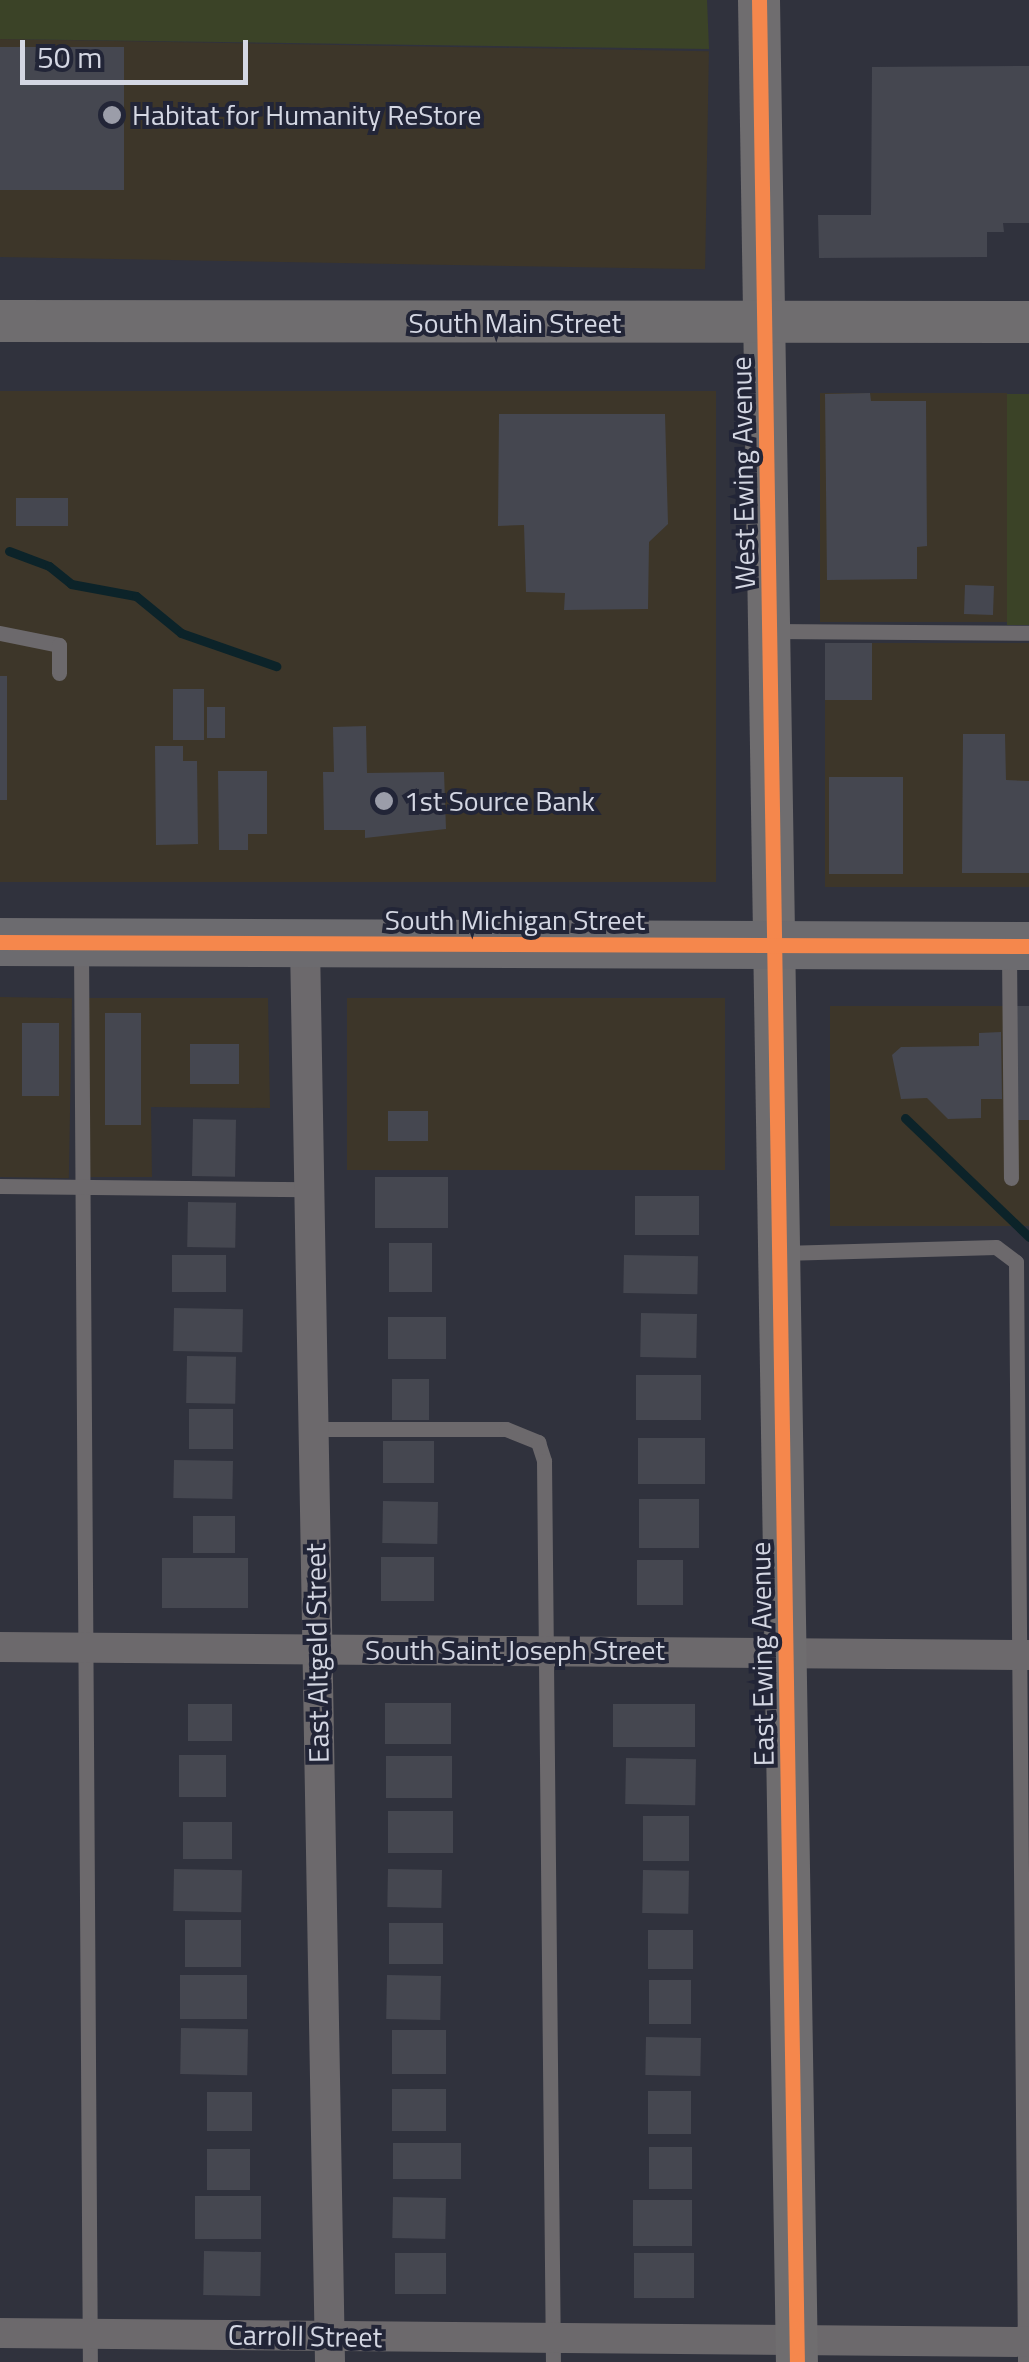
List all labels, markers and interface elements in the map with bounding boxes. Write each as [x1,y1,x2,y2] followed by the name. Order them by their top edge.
[25,20,252,82] scale bar
[37,34,102,80] text: 50 m
[132,98,481,132] place label: Habitat for Humanity ReStore
[101,104,123,126] marker: Habitat for Humanity ReStore
[409,306,621,340] street label: South Main Street
[724,356,762,590] street label: West Ewing Avenue
[404,784,595,818] place label: 1st Source Bank
[373,790,395,812] marker: 1st Source Bank
[385,903,645,937] street label: South Michigan Street
[743,1542,781,1766] street label: East Ewing Avenue
[298,1543,336,1763] street label: East Altgeld Street
[365,1633,665,1667] street label: South Saint Joseph Street
[228,2318,382,2354] street label: Carroll Street

